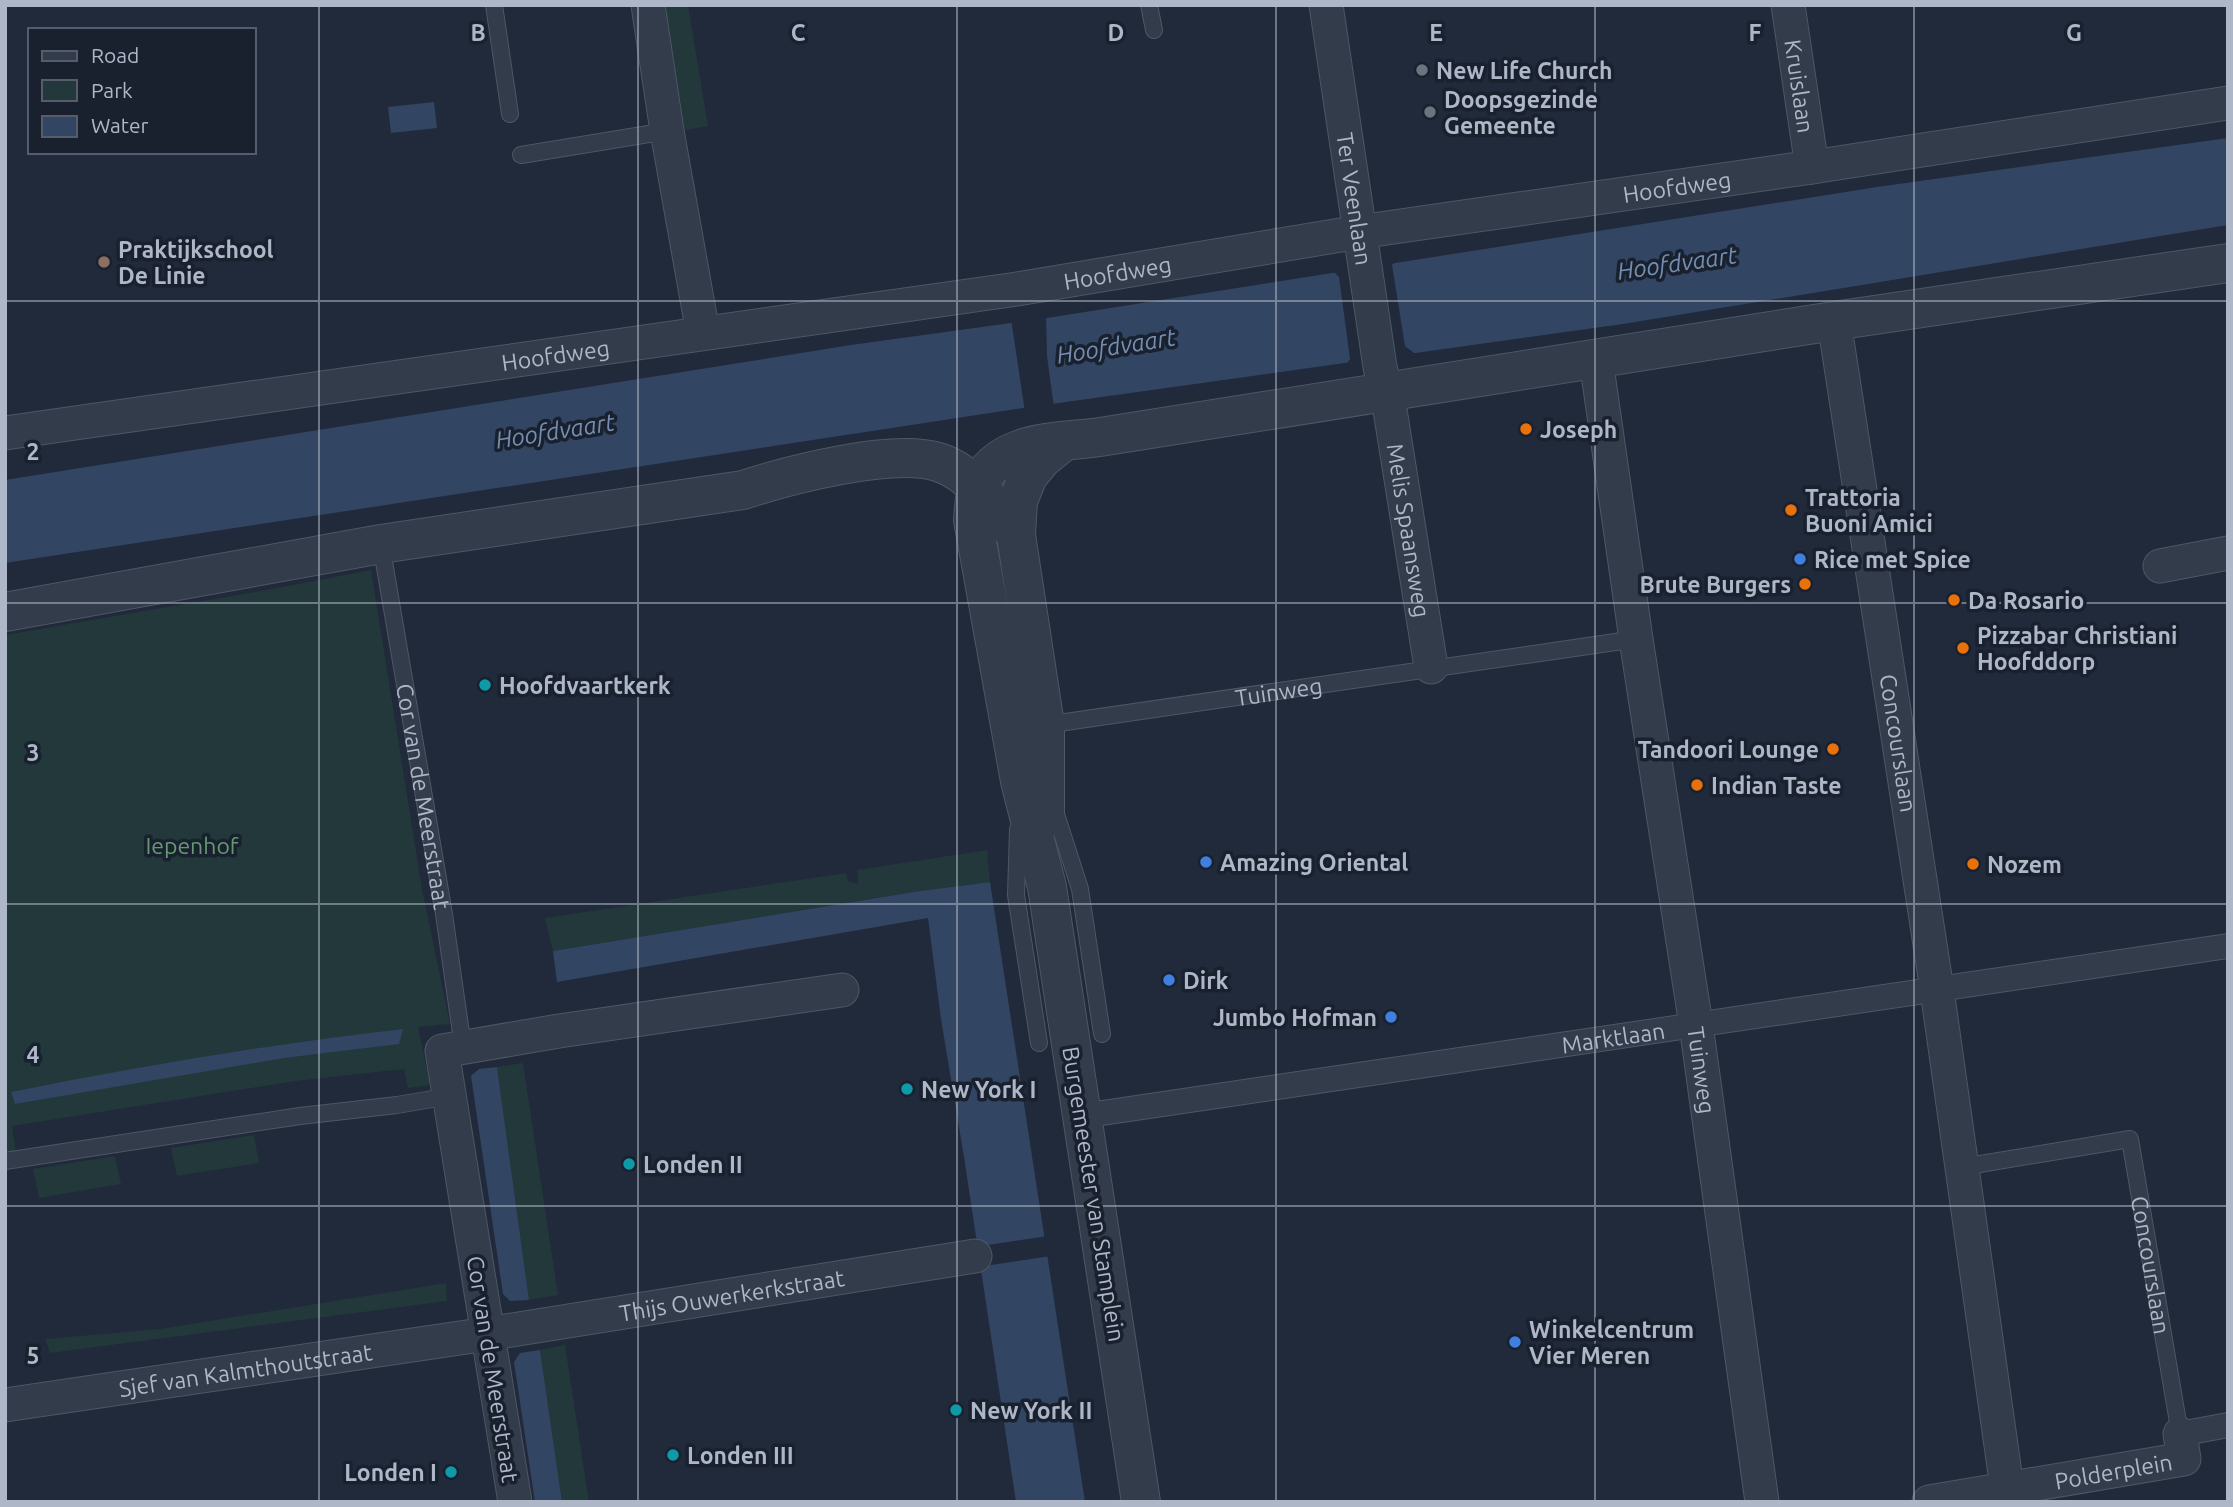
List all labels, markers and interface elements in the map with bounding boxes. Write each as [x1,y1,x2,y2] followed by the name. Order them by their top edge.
[470,20,486,45] text: B
[791,20,806,45] text: C
[1108,20,1124,45] text: D
[1429,20,1443,45] text: E
[1749,20,1762,45] text: F
[2066,20,2082,45] text: G
[28,28,256,154] legend
[1781,38,1819,135] street label: Kruislaan
[91,43,139,67] text: Road
[1436,58,1613,83] place label: New Life Church
[1414,62,1430,78] marker: New Life Church
[91,78,133,102] text: Park
[1444,87,1598,138] place label: Doopsgezinde Gemeente
[1422,104,1438,120] marker: Doopsgezinde Gemeente
[91,113,149,137] text: Water
[1333,131,1377,267] street label: Ter Veenlaan
[1621,166,1733,207] street label: Hoofdweg
[118,237,274,288] place label: Praktijkschool De Linie
[1616,241,1739,285] water label: Hoofdvaart
[1062,251,1173,294] street label: Hoofdweg
[96,254,112,270] marker: Praktijkschool De Linie
[1054,323,1178,369] water label: Hoofdvaart
[500,335,611,375] street label: Hoofdweg
[493,408,617,454] water label: Hoofdvaart
[1540,417,1617,442] place label: Joseph
[1518,421,1534,437] marker: Joseph
[27,439,39,464] text: 2
[1383,442,1435,619] street label: Melis Spaansweg
[1805,485,1933,536] place label: Trattoria Buoni Amici
[1783,502,1799,518] marker: Trattoria Buoni Amici
[1814,547,1971,572] place label: Rice met Spice
[1792,551,1808,567] marker: Rice met Spice
[1640,572,1791,597] place label: Brute Burgers
[1797,576,1813,592] marker: Brute Burgers
[1968,588,2084,613] place label: Da Rosario
[1946,592,1962,608] marker: Da Rosario
[1977,623,2177,674] place label: Pizzabar Christiani Hoofddorp
[1955,640,1971,656] marker: Pizzabar Christiani Hoofddorp
[1233,672,1324,710] street label: Tuinweg
[1876,672,1922,814] street label: Concourslaan
[499,673,671,698] place label: Hoofdvaartkerk
[477,677,493,693] marker: Hoofdvaartkerk
[392,681,456,911] street label: Cor van de Meerstraat
[1638,737,1819,762] place label: Tandoori Lounge
[27,740,39,765] text: 3
[1825,741,1841,757] marker: Tandoori Lounge
[1711,773,1841,798] place label: Indian Taste
[1689,777,1705,793] marker: Indian Taste
[145,833,239,858] park label: Iepenhof
[1220,850,1408,875] place label: Amazing Oriental
[1987,852,2062,877] place label: Nozem
[1198,854,1214,870] marker: Amazing Oriental
[1965,856,1981,872] marker: Nozem
[1183,968,1229,993] place label: Dirk
[1161,972,1177,988] marker: Dirk
[1213,1005,1377,1030] place label: Jumbo Hofman
[1383,1009,1399,1025] marker: Jumbo Hofman
[1560,1017,1666,1057] street label: Marktlaan
[1684,1025,1721,1115] street label: Tuinweg
[27,1042,40,1067] text: 4
[1058,1045,1130,1343] street label: Burgemeester van Stamplein
[921,1077,1036,1102] place label: New York I
[899,1081,915,1097] marker: New York I
[643,1152,743,1177] place label: Londen II
[621,1156,637,1172] marker: Londen II
[2127,1194,2175,1336] street label: Concourslaan
[463,1254,523,1484] street label: Cor van de Meerstraat
[617,1265,846,1325] street label: Thijs Ouwerkerkstraat
[1529,1317,1694,1368] place label: Winkelcentrum Vier Meren
[1507,1334,1523,1350] marker: Winkelcentrum Vier Meren
[117,1339,374,1401] street label: Sjef van Kalmthoutstraat
[27,1343,39,1368] text: 5
[970,1398,1092,1423] place label: New York II
[948,1402,964,1418] marker: New York II
[687,1443,794,1468] place label: Londen III
[665,1447,681,1463] marker: Londen III
[2053,1449,2174,1493] street label: Polderplein
[344,1460,437,1485] place label: Londen I
[443,1464,459,1480] marker: Londen I

